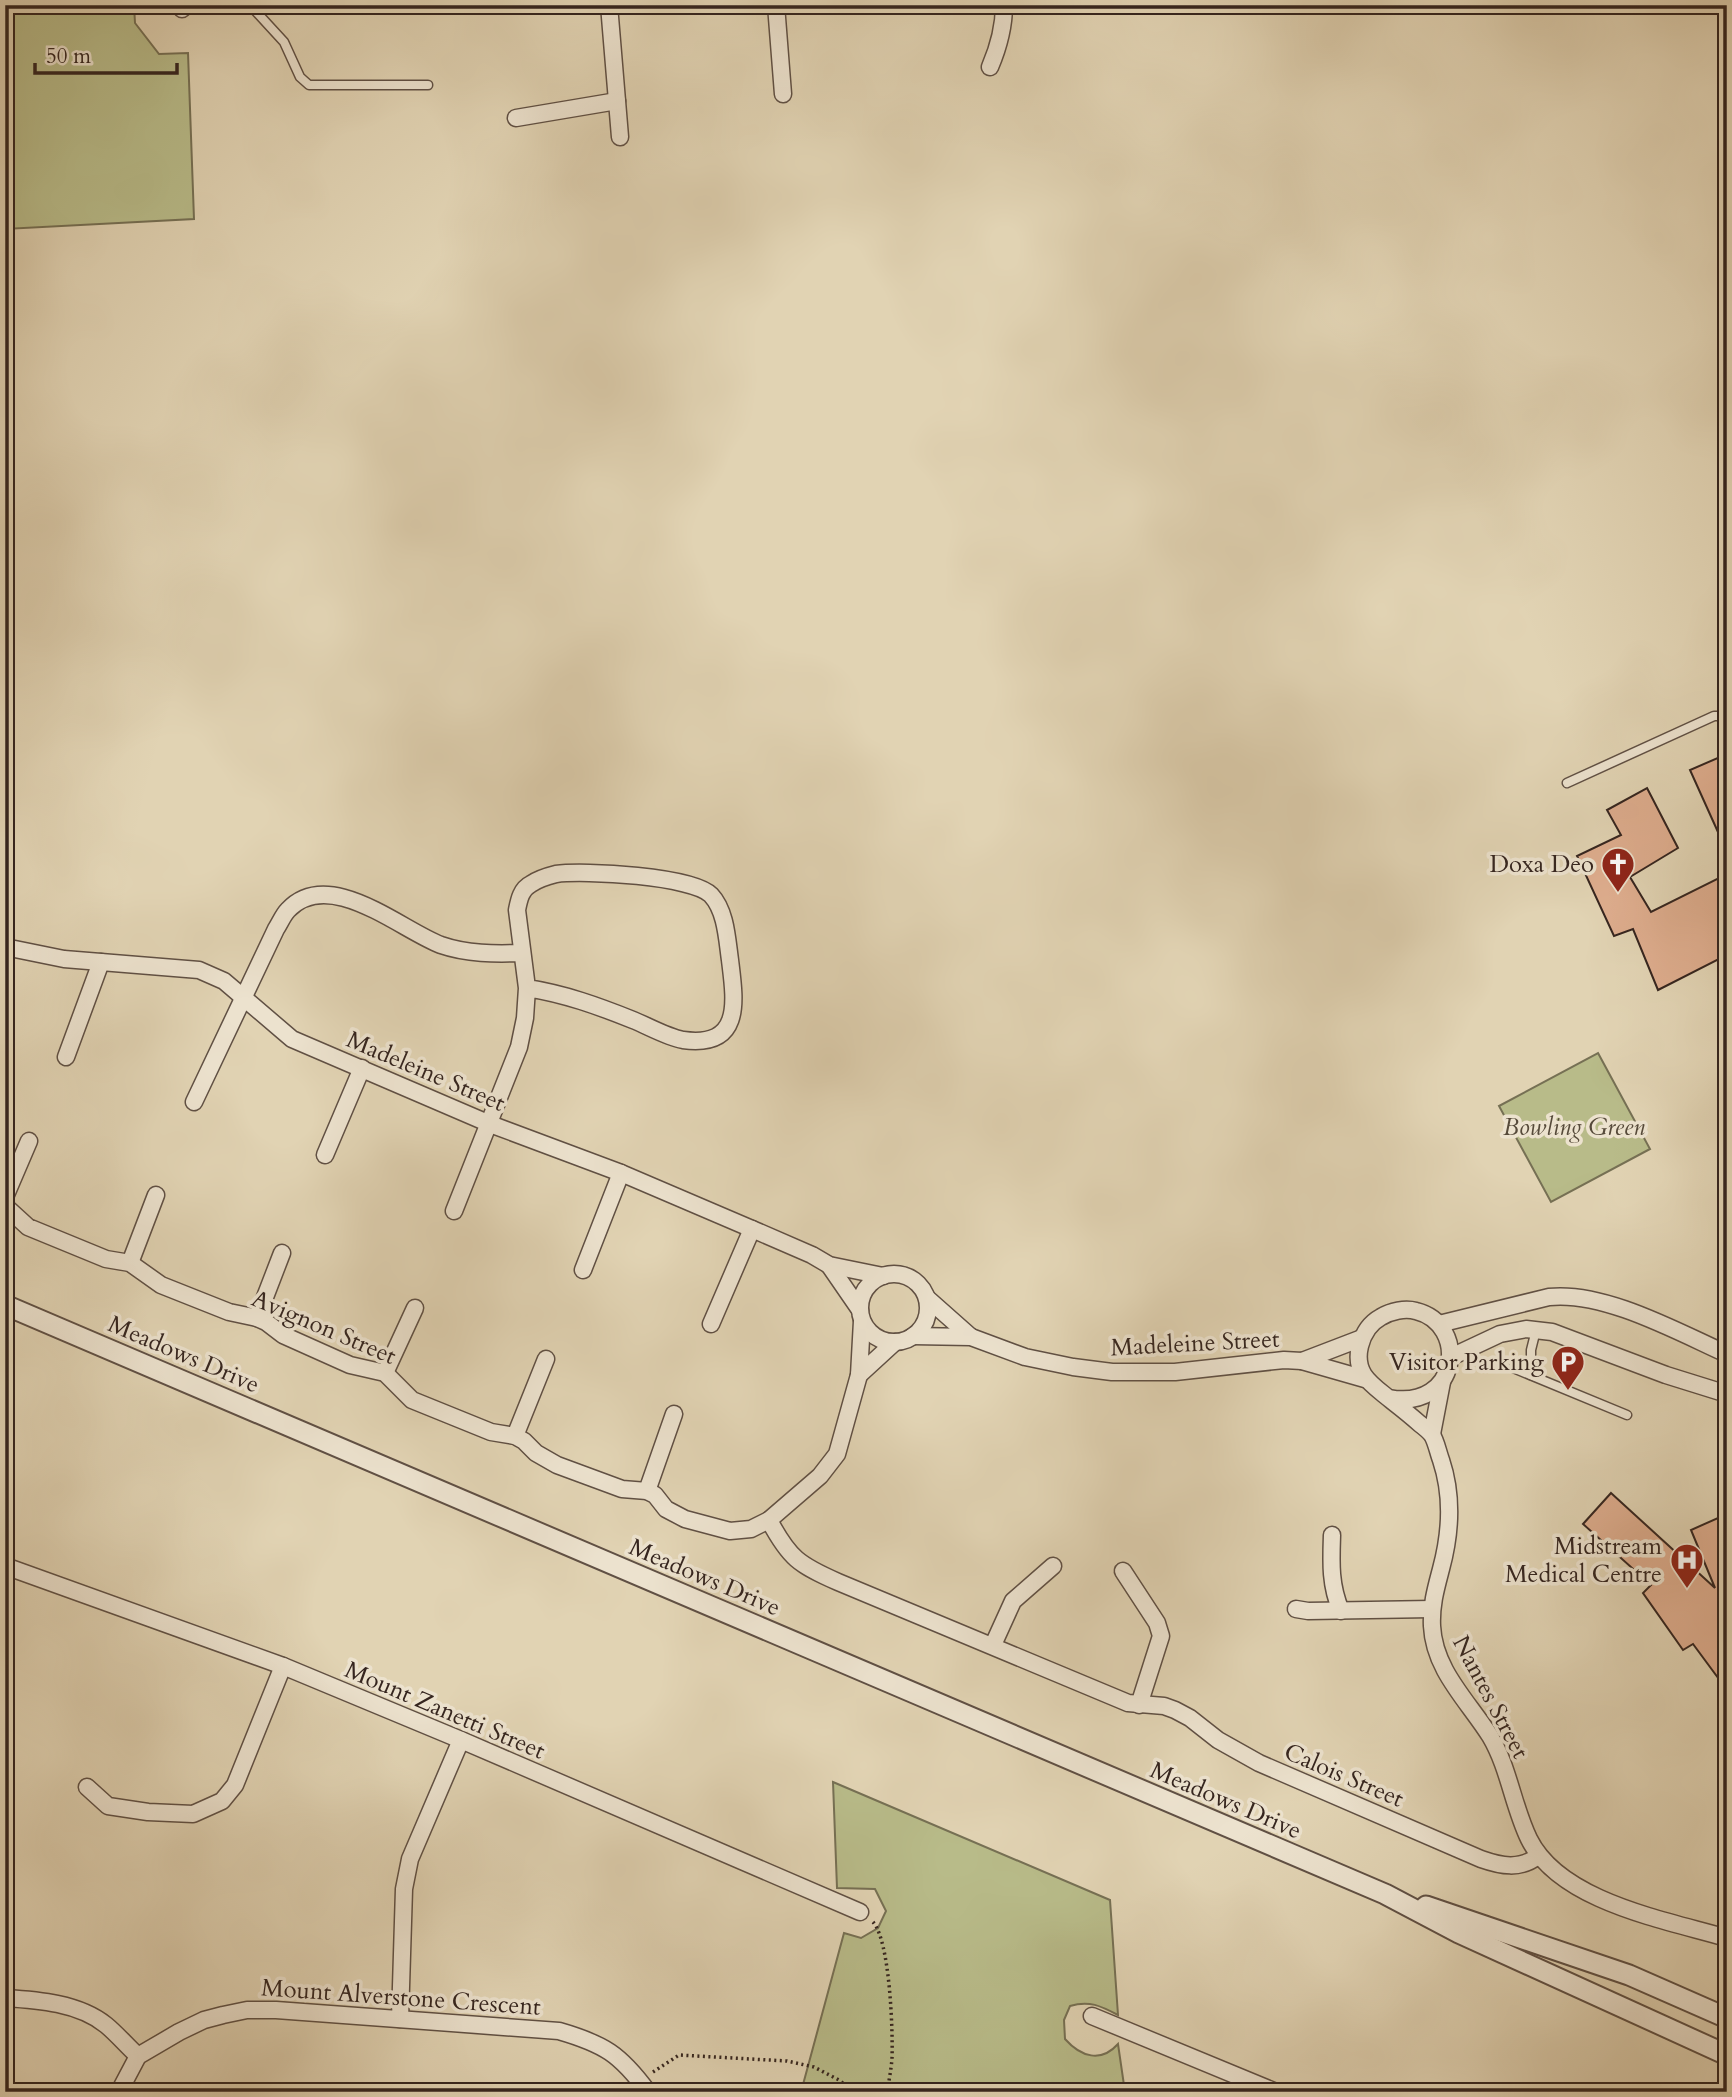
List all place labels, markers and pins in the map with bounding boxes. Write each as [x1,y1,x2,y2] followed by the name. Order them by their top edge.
[1599,845,1637,894] church icon: Doxa Deo
[1489,848,1594,881] place label: Doxa Deo
[1549,1343,1587,1392] parking icon: Visitor Parking
[1389,1346,1545,1379] place label: Visitor Parking
[1505,1530,1663,1591] place label: Midstream Medical Centre
[1668,1541,1706,1590] hospital icon: Midstream Medical Centre

